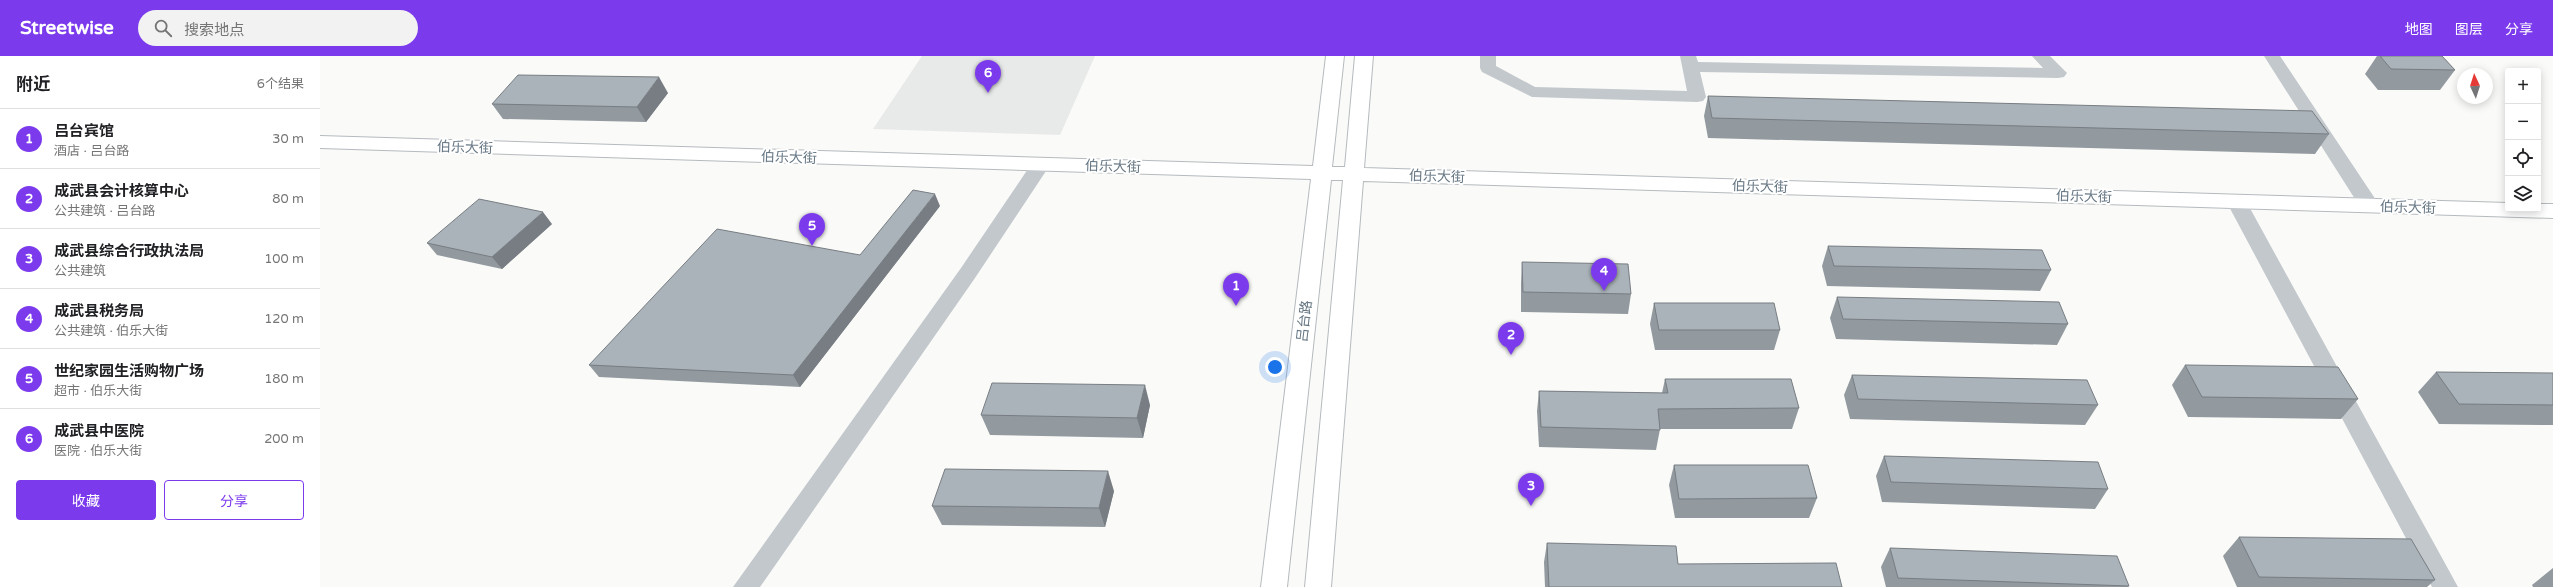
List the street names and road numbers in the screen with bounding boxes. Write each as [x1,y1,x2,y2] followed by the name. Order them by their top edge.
[437,138,493,157] street label: 伯乐大街
[761,148,817,167] street label: 伯乐大街
[1085,157,1141,176] street label: 伯乐大街
[1409,167,1465,186] street label: 伯乐大街
[1732,177,1788,196] street label: 伯乐大街
[2056,187,2112,206] street label: 伯乐大街
[2380,198,2436,217] street label: 伯乐大街
[1294,299,1315,343] street label: 吕台路

